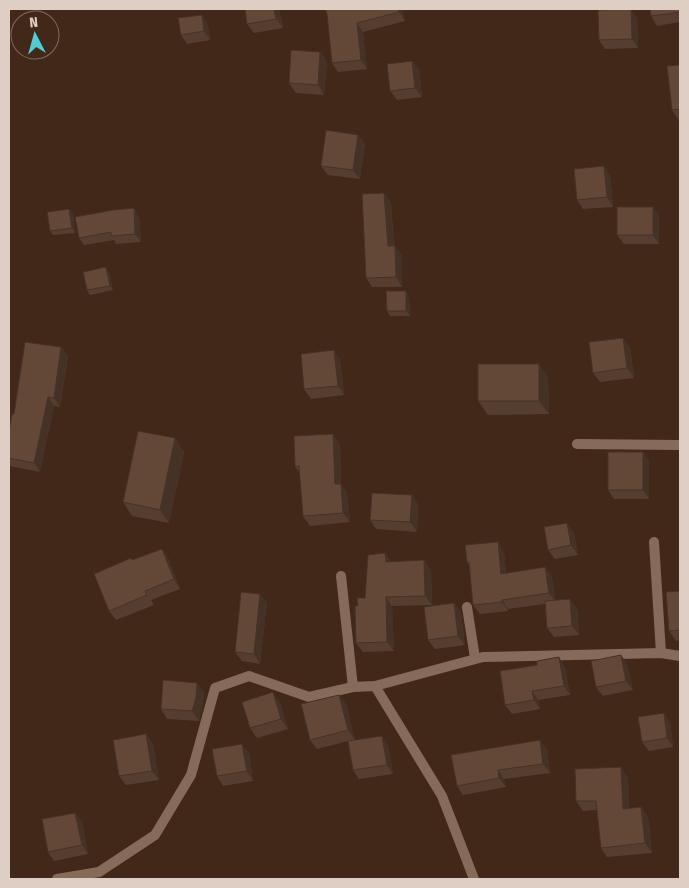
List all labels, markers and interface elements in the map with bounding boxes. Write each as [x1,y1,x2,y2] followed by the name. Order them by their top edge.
[10,10,60,60] north arrow
[29,14,39,31] text: N

